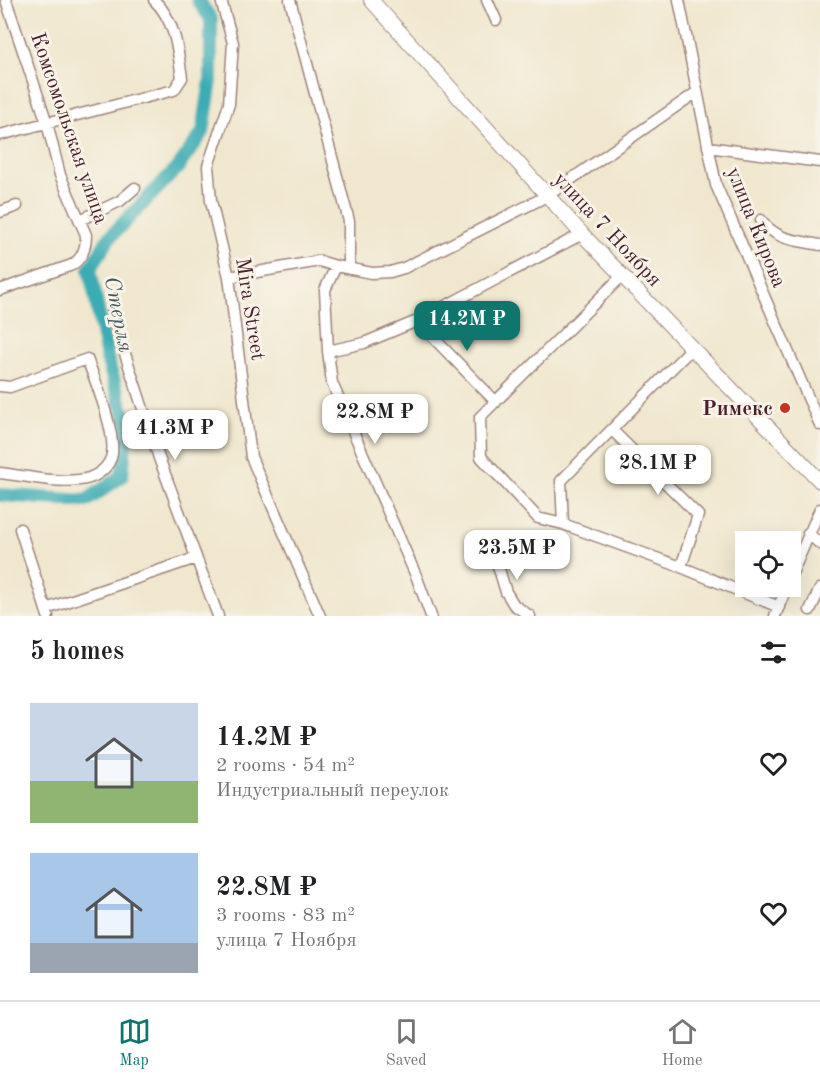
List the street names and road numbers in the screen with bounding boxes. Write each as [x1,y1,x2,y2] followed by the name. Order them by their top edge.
[26,30,111,227] street label: Комсомольская улица
[722,164,789,291] street label: улица Кирова
[549,169,665,291] street label: улица 7 Ноября
[231,256,268,362] street label: Mira Street

